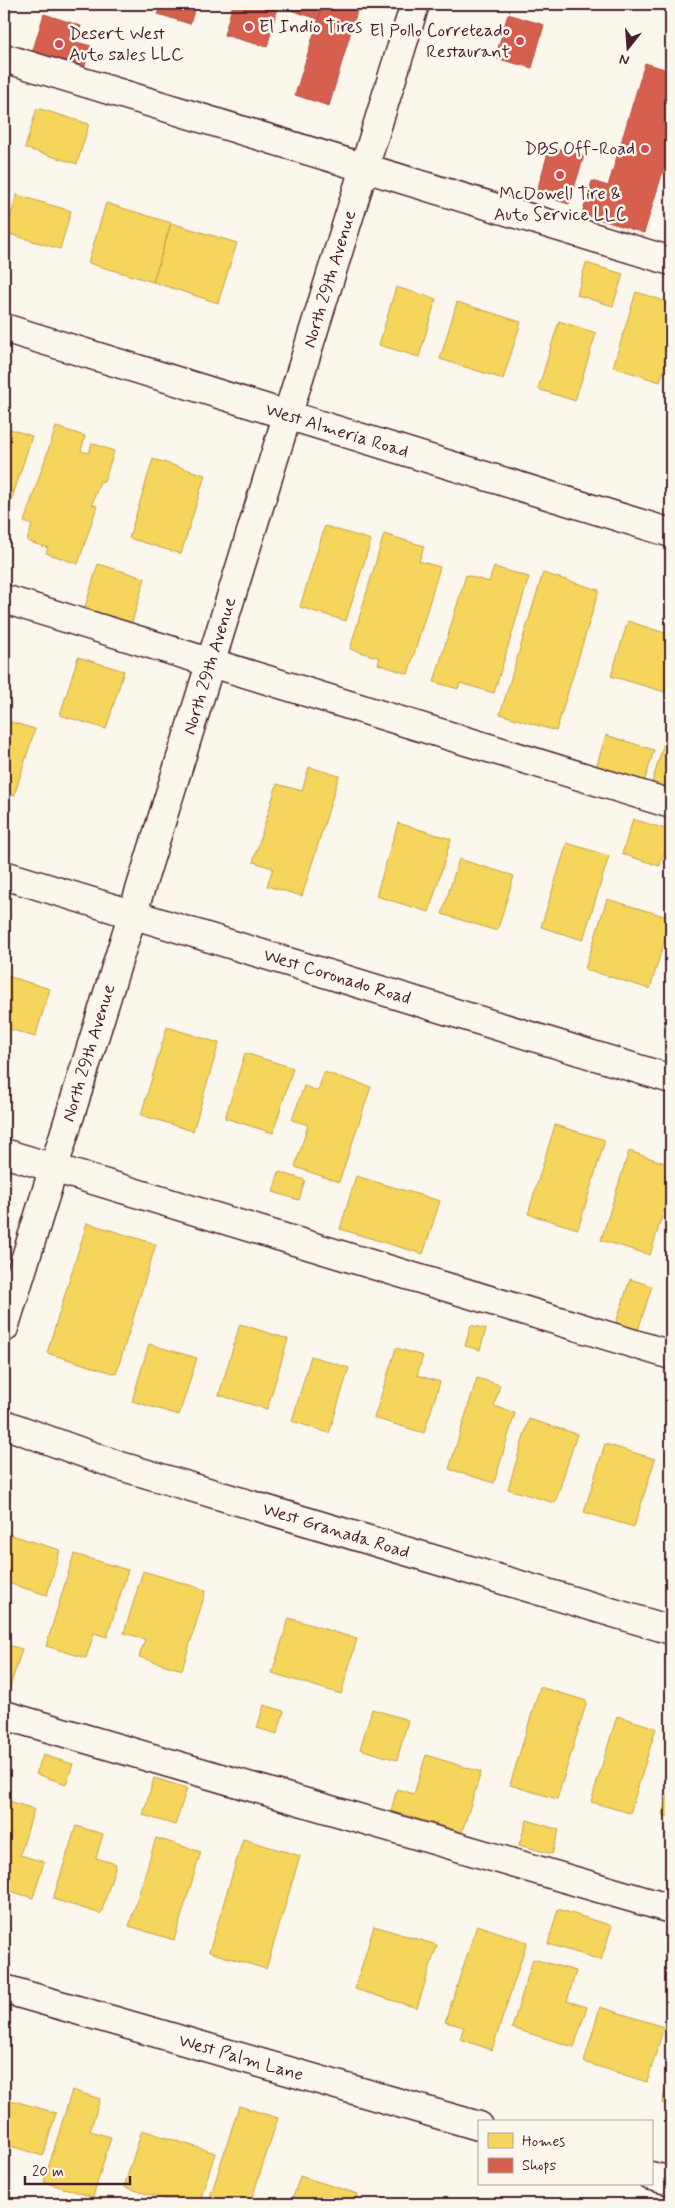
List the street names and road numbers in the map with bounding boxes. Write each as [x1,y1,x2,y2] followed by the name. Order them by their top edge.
[298,207,362,351] street label: North 29th Avenue
[263,398,411,464] street label: West Almeria Road
[178,594,242,738] street label: North 29th Avenue
[260,943,414,1011] street label: West Coronado Road
[57,981,121,1125] street label: North 29th Avenue
[260,1497,412,1565] street label: West Granada Road
[176,2029,306,2087] street label: West Palm Lane

